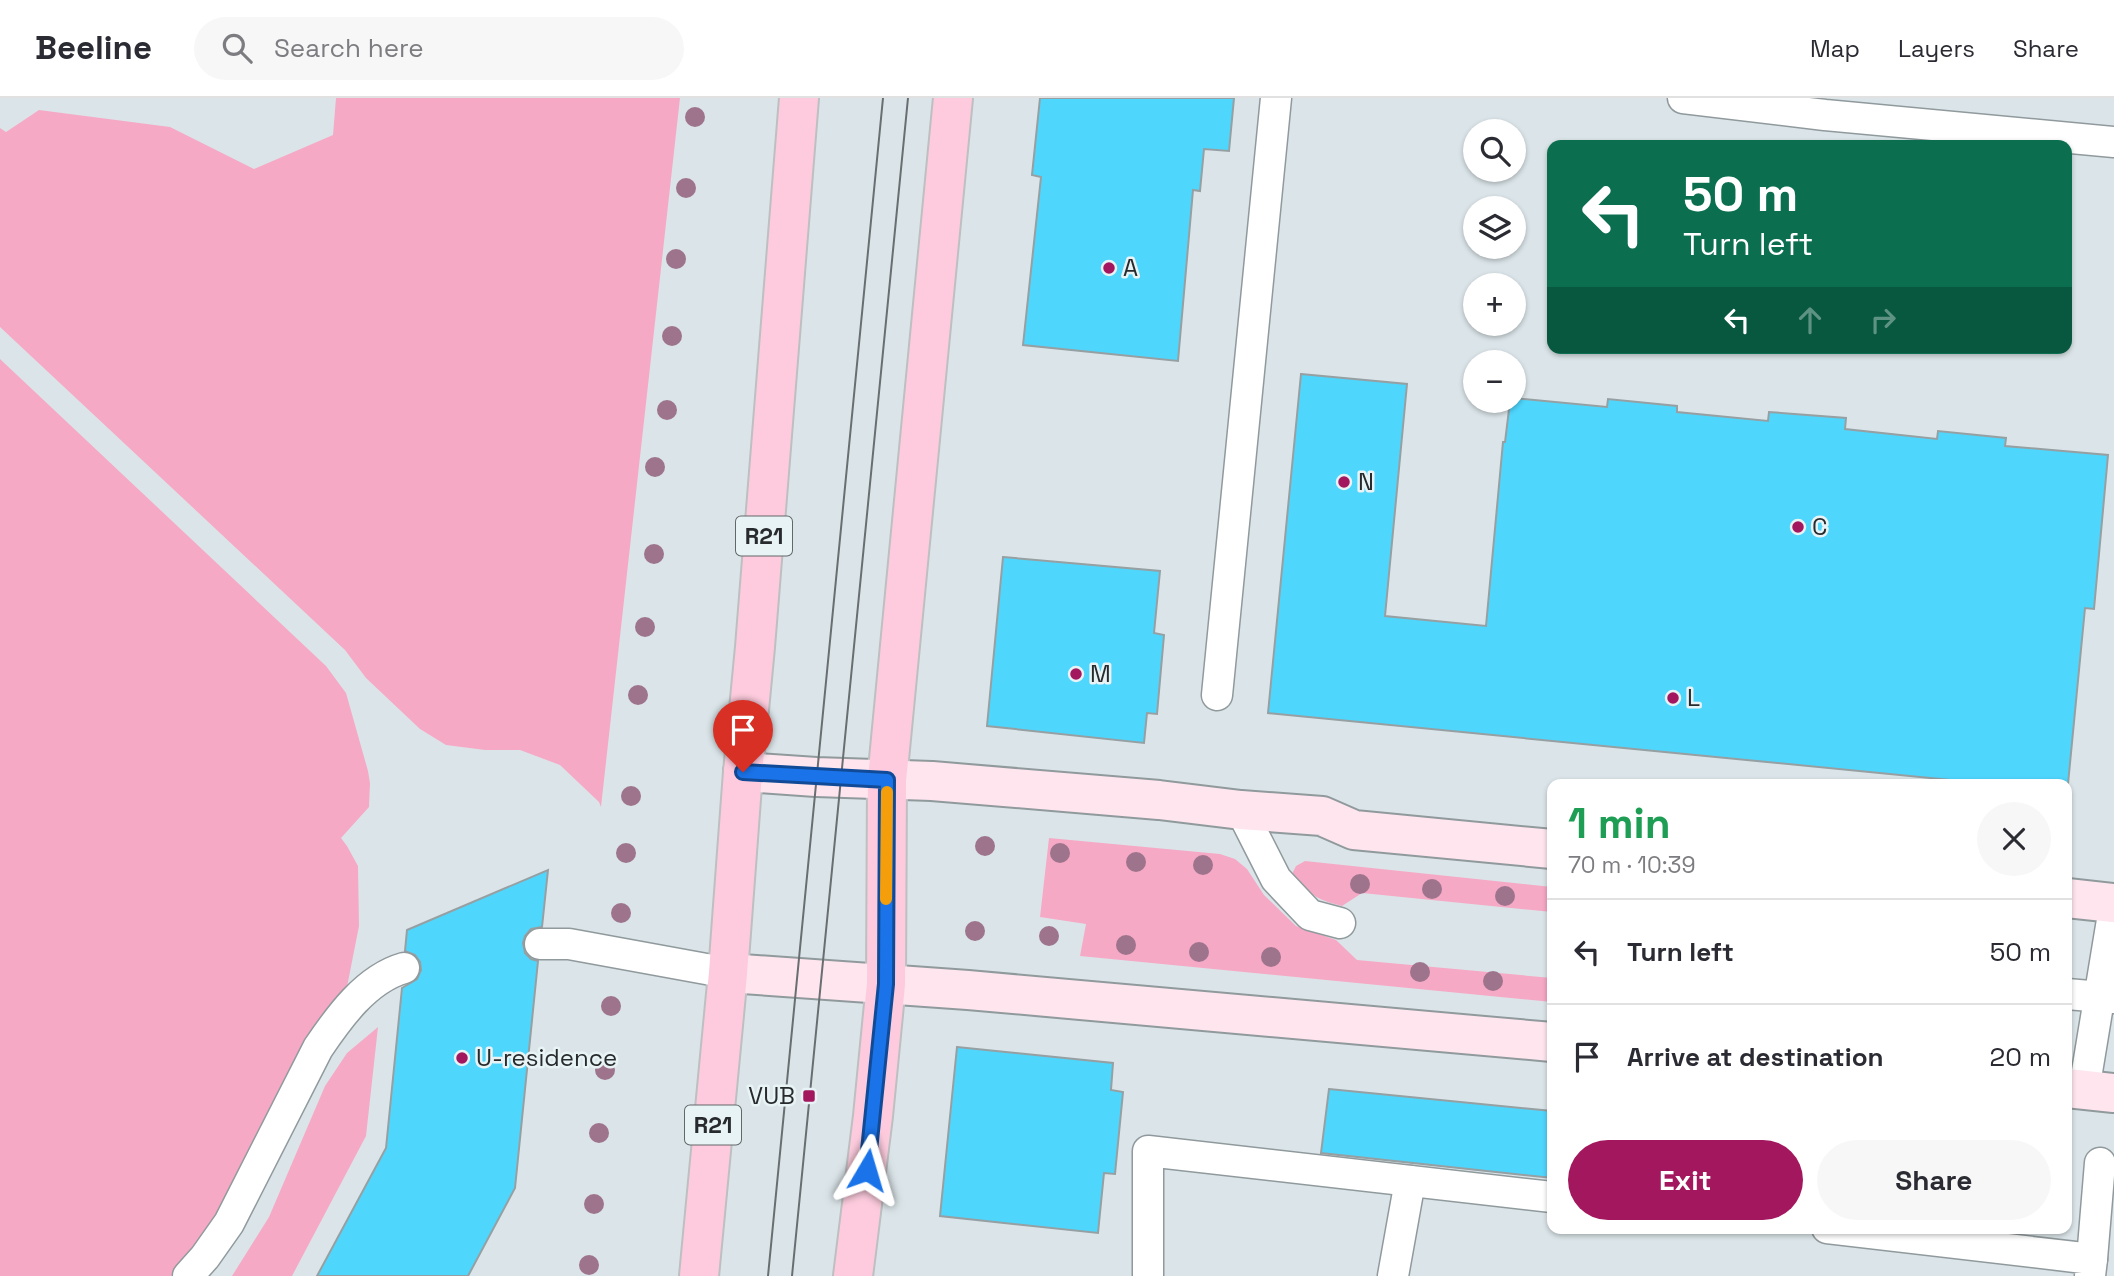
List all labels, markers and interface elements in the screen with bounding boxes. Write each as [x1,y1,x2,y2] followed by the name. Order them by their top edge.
[194,17,684,80] search box
[35,27,152,69] text: Beeline
[218,29,256,67] icon: search
[274,31,424,65] text: Search here
[1810,33,1860,64] text: Map
[1898,33,1975,64] text: Layers
[2013,33,2079,64] text: Share
[1463,119,1526,413] map controls
[1463,119,1526,182] button: search
[1683,163,1798,225] text: 50 m
[1568,168,1659,259] icon: left
[1463,196,1526,259] button: layers
[1683,224,1813,264] text: Turn left
[1123,252,1138,283] place label: A
[1101,260,1117,276] marker: A
[1463,273,1526,336] button: +
[1718,301,1756,339] icon: left
[1791,301,1829,339] icon: ahead
[1864,301,1902,339] icon: right
[1463,350,1526,413] button: −
[1358,466,1374,497] place label: N
[1336,474,1352,490] marker: N
[1812,511,1827,542] place label: C
[736,516,792,556] road number: R21
[1790,519,1806,535] marker: C
[1090,658,1111,689] place label: M
[1068,666,1084,682] marker: M
[1687,682,1700,713] place label: L
[1665,690,1681,706] marker: L
[713,700,773,772] pin
[724,711,762,749] icon: arrive
[1568,797,1671,850] text: 1 min
[1977,802,2051,876] button: close
[1568,850,1696,880] text: 70 m · 10:39
[1568,933,1606,971] icon: left
[1627,935,1734,969] text: Turn left
[1990,935,2051,969] text: 50 m
[1568,1038,1606,1076] icon: arrive
[1627,1040,1884,1074] text: Arrive at destination
[1990,1040,2051,1074] text: 20 m
[476,1042,617,1073] place label: U-residence
[454,1050,470,1066] marker: U-residence
[748,1080,795,1111] place label: VUB
[801,1088,817,1104] marker: VUB
[685,1106,741,1144] road number: R21
[830,1133,904,1207] position arrow
[1568,1140,1803,1220] button: Exit
[1817,1140,2051,1220] button: Share

